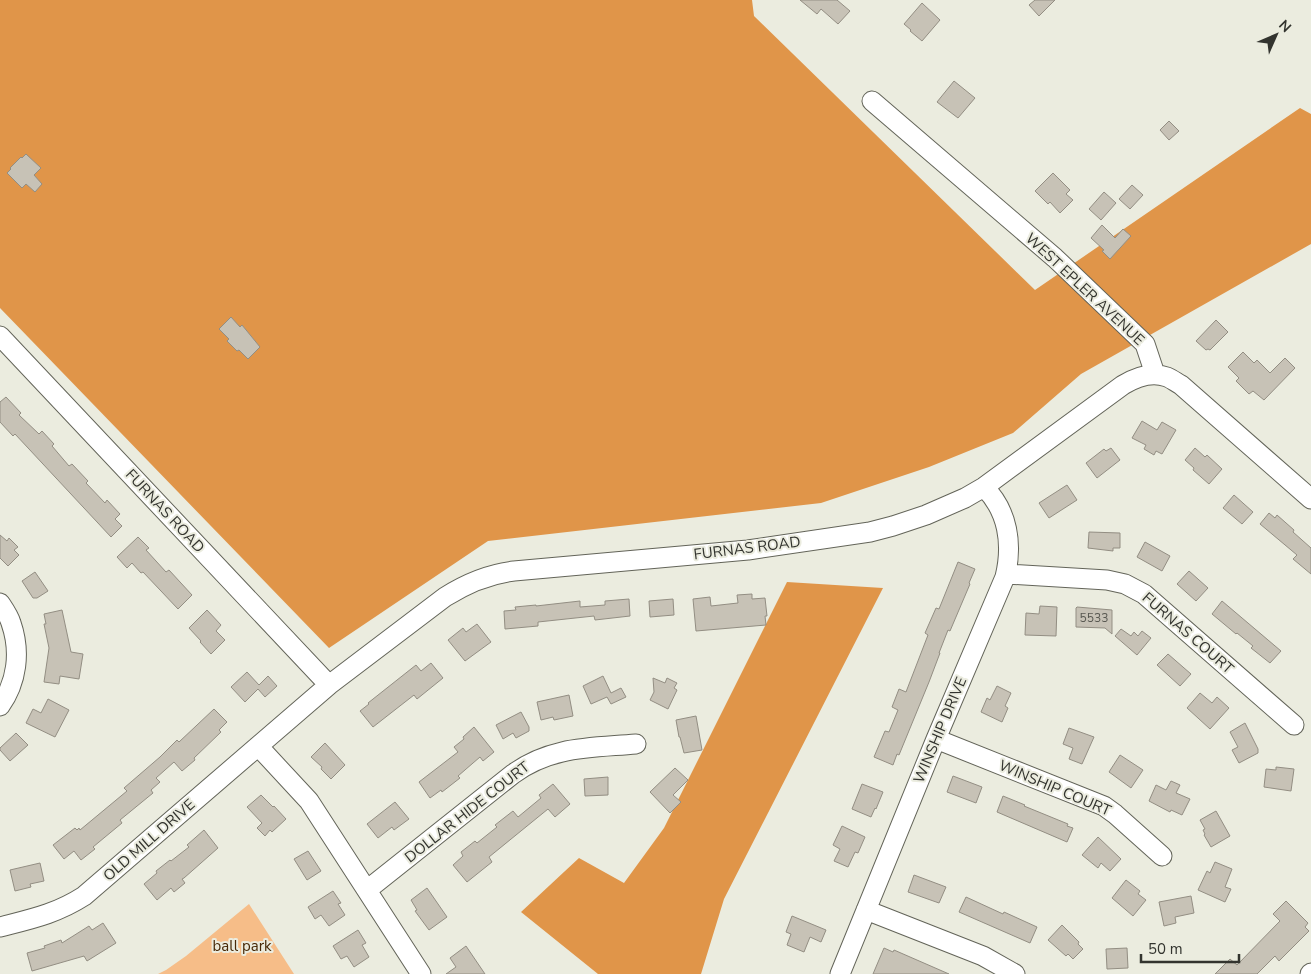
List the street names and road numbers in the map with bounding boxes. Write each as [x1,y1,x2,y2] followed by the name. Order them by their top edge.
[1021,228,1149,350] street label: WEST EPLER AVENUE
[121,465,209,557] street label: FURNAS ROAD
[692,532,802,564] street label: FURNAS ROAD
[1138,588,1238,678] street label: FURNAS COURT
[909,674,971,786] street label: WINSHIP DRIVE
[996,755,1114,821] street label: WINSHIP COURT
[400,757,534,867] street label: DOLLAR HIDE COURT
[99,795,199,885] street label: OLD MILL DRIVE

